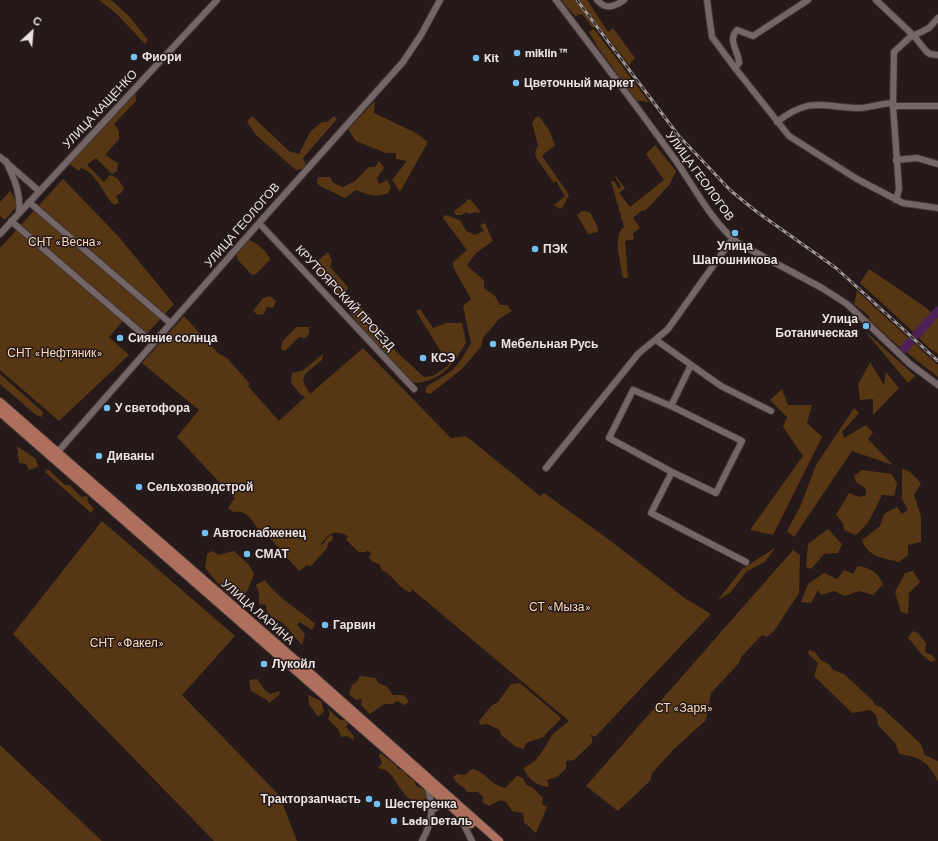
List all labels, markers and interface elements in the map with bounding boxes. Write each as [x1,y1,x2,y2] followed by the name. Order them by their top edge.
[12,12,52,52] north arrow
[31,13,44,28] text: С
[525,46,567,60] place label: miklin ™
[512,48,522,58] marker: miklin ™
[142,50,182,64] place label: Фиори
[484,51,499,65] place label: Kit
[129,52,139,62] marker: Фиори
[471,53,481,63] marker: Kit
[60,67,140,151] street label: УЛИЦА КАЩЕНКО
[524,76,635,90] place label: Цветочный маркет
[511,78,521,88] marker: Цветочный маркет
[663,128,737,224] street label: УЛИЦА ГЕОЛОГОВ
[201,180,283,270] street label: УЛИЦА ГЕОЛОГОВ
[730,228,740,238] marker: Улица Шапошникова
[28,235,102,249] park label: СНТ «Весна»
[692,239,778,267] place label: Улица Шапошникова
[292,242,398,354] street label: КРУТОЯРСКИЙ ПРОЕЗД
[543,242,567,256] place label: ПЭК
[530,244,540,254] marker: ПЭК
[775,312,858,340] place label: Улица Ботаническая
[861,321,871,331] marker: Улица Ботаническая
[128,331,218,345] place label: Сияние солнца
[115,333,125,343] marker: Сияние солнца
[501,337,598,351] place label: Мебельная Русь
[488,339,498,349] marker: Мебельная Русь
[7,346,103,360] park label: СНТ «Нефтяник»
[431,351,455,365] place label: КСЭ
[418,353,428,363] marker: КСЭ
[115,401,190,415] place label: У светофора
[102,403,112,413] marker: У светофора
[107,449,154,463] place label: Диваны
[94,451,104,461] marker: Диваны
[147,480,253,494] place label: Сельхозводстрой
[134,482,144,492] marker: Сельхозводстрой
[213,526,306,540] place label: Автоснабженец
[200,528,210,538] marker: Автоснабженец
[255,547,289,561] place label: СМАТ
[242,549,252,559] marker: СМАТ
[218,576,298,648] street label: УЛИЦА ЛАРИНА
[529,600,591,614] park label: СТ «Мыза»
[333,618,376,632] place label: Гарвин
[320,620,330,630] marker: Гарвин
[90,636,164,650] park label: СНТ «Факел»
[272,657,315,671] place label: Лукойл
[259,659,269,669] marker: Лукойл
[655,701,713,715] park label: СТ «Заря»
[261,792,361,806] place label: Тракторзапчасть
[364,794,374,804] marker: Тракторзапчасть
[385,797,457,811] place label: Шестеренка
[372,799,382,809] marker: Шестеренка
[402,814,472,828] place label: Lada Dеталь
[389,816,399,826] marker: Lada Dеталь

